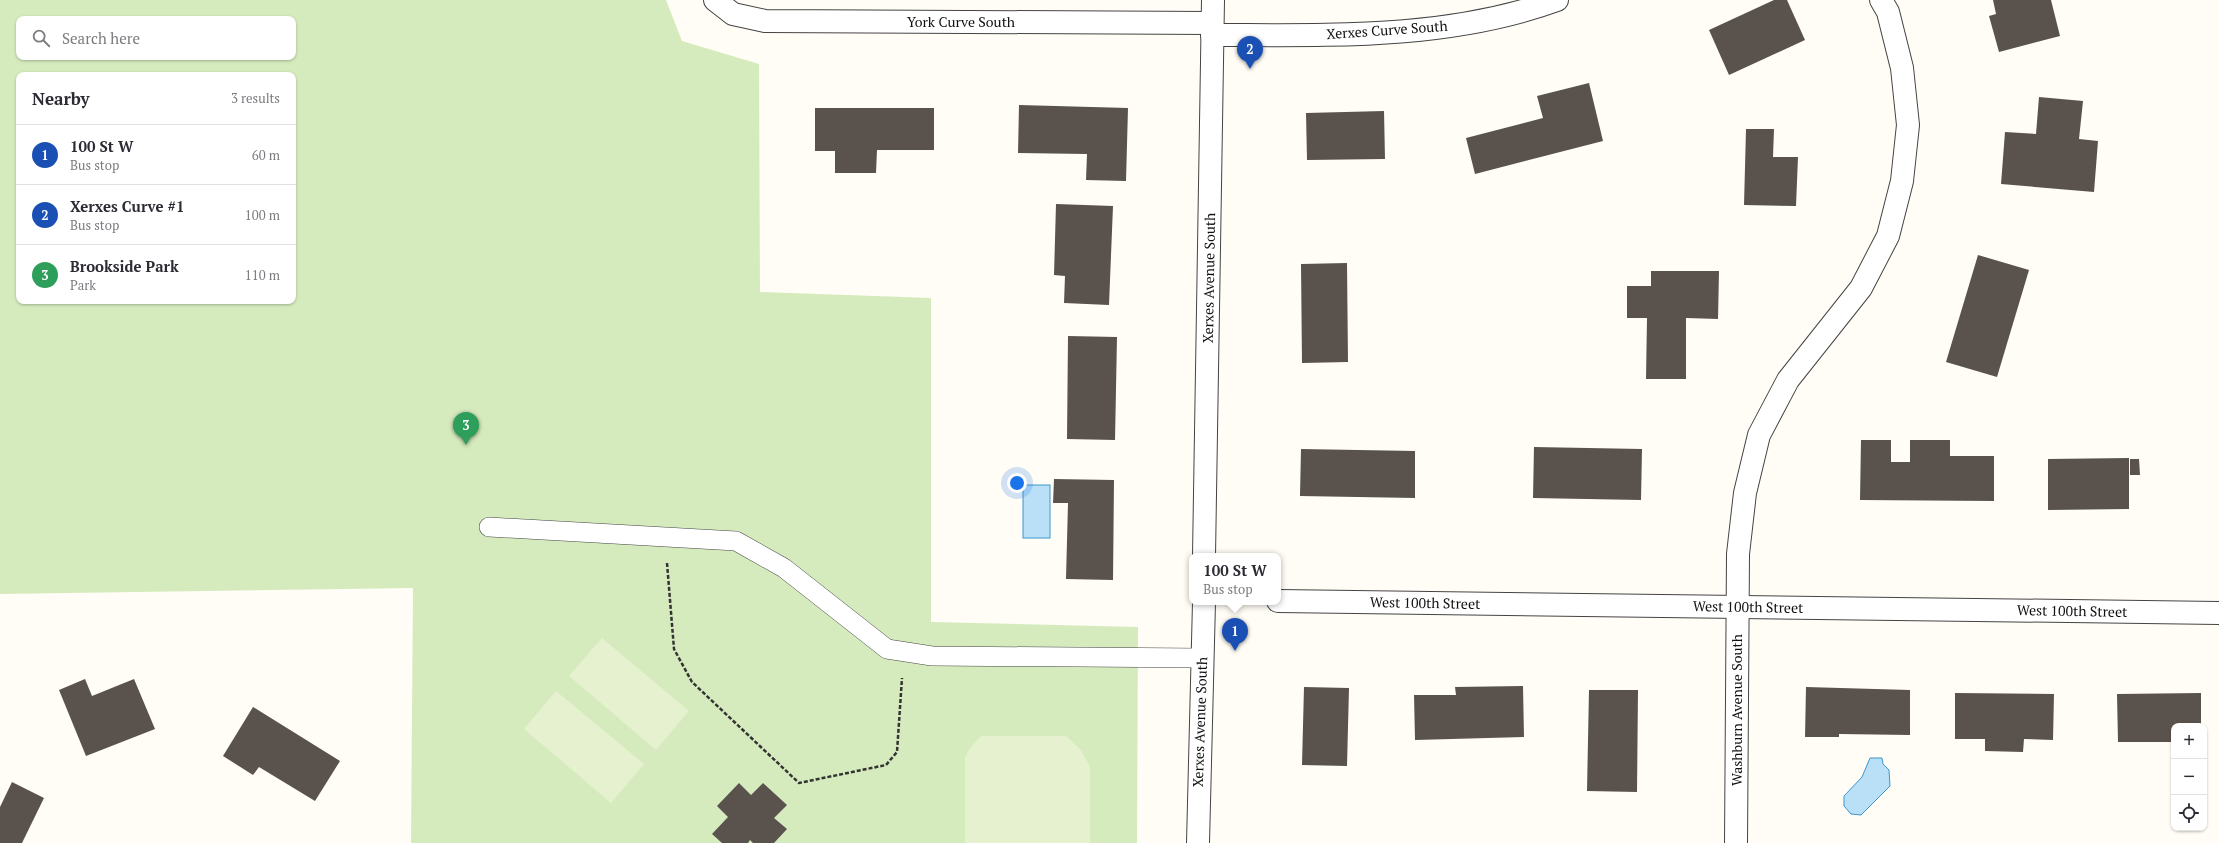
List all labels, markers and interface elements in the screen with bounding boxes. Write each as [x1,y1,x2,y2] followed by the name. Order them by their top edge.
[907,12,1015,31] street label: York Curve South
[16,16,296,60] search box
[1326,16,1448,43] street label: Xerxes Curve South
[30,27,52,49] icon: search
[62,28,140,48] text: Search here
[1237,36,1263,69] pin: 2
[32,87,90,110] text: Nearby
[231,89,280,107] text: 3 results
[70,136,133,156] text: 100 St W
[41,146,49,164] text: 1
[252,146,280,164] text: 60 m
[70,156,119,174] text: Bus stop
[70,196,184,216] text: Xerxes Curve #1
[41,206,49,224] text: 2
[245,206,280,224] text: 100 m
[1198,213,1219,343] street label: Xerxes Avenue South
[70,216,119,234] text: Bus stop
[70,256,179,276] text: Brookside Park
[41,266,49,284] text: 3
[245,266,280,284] text: 110 m
[70,276,96,294] text: Park
[453,412,479,445] pin: 3
[1007,473,1027,493] your location
[1189,553,1281,605] popup
[1203,560,1267,580] text: 100 St W
[1203,580,1253,598] text: Bus stop
[1370,592,1481,613] street label: West 100th Street
[1693,596,1804,617] street label: West 100th Street
[2017,600,2128,621] street label: West 100th Street
[1222,618,1248,651] pin: 1
[1727,634,1746,786] street label: Washburn Avenue South
[1188,656,1211,787] street label: Xerxes Avenue South
[2171,723,2207,831] map controls
[2171,723,2207,759] button: +
[2171,759,2207,795] button: −
[2171,795,2207,831] button: locate

